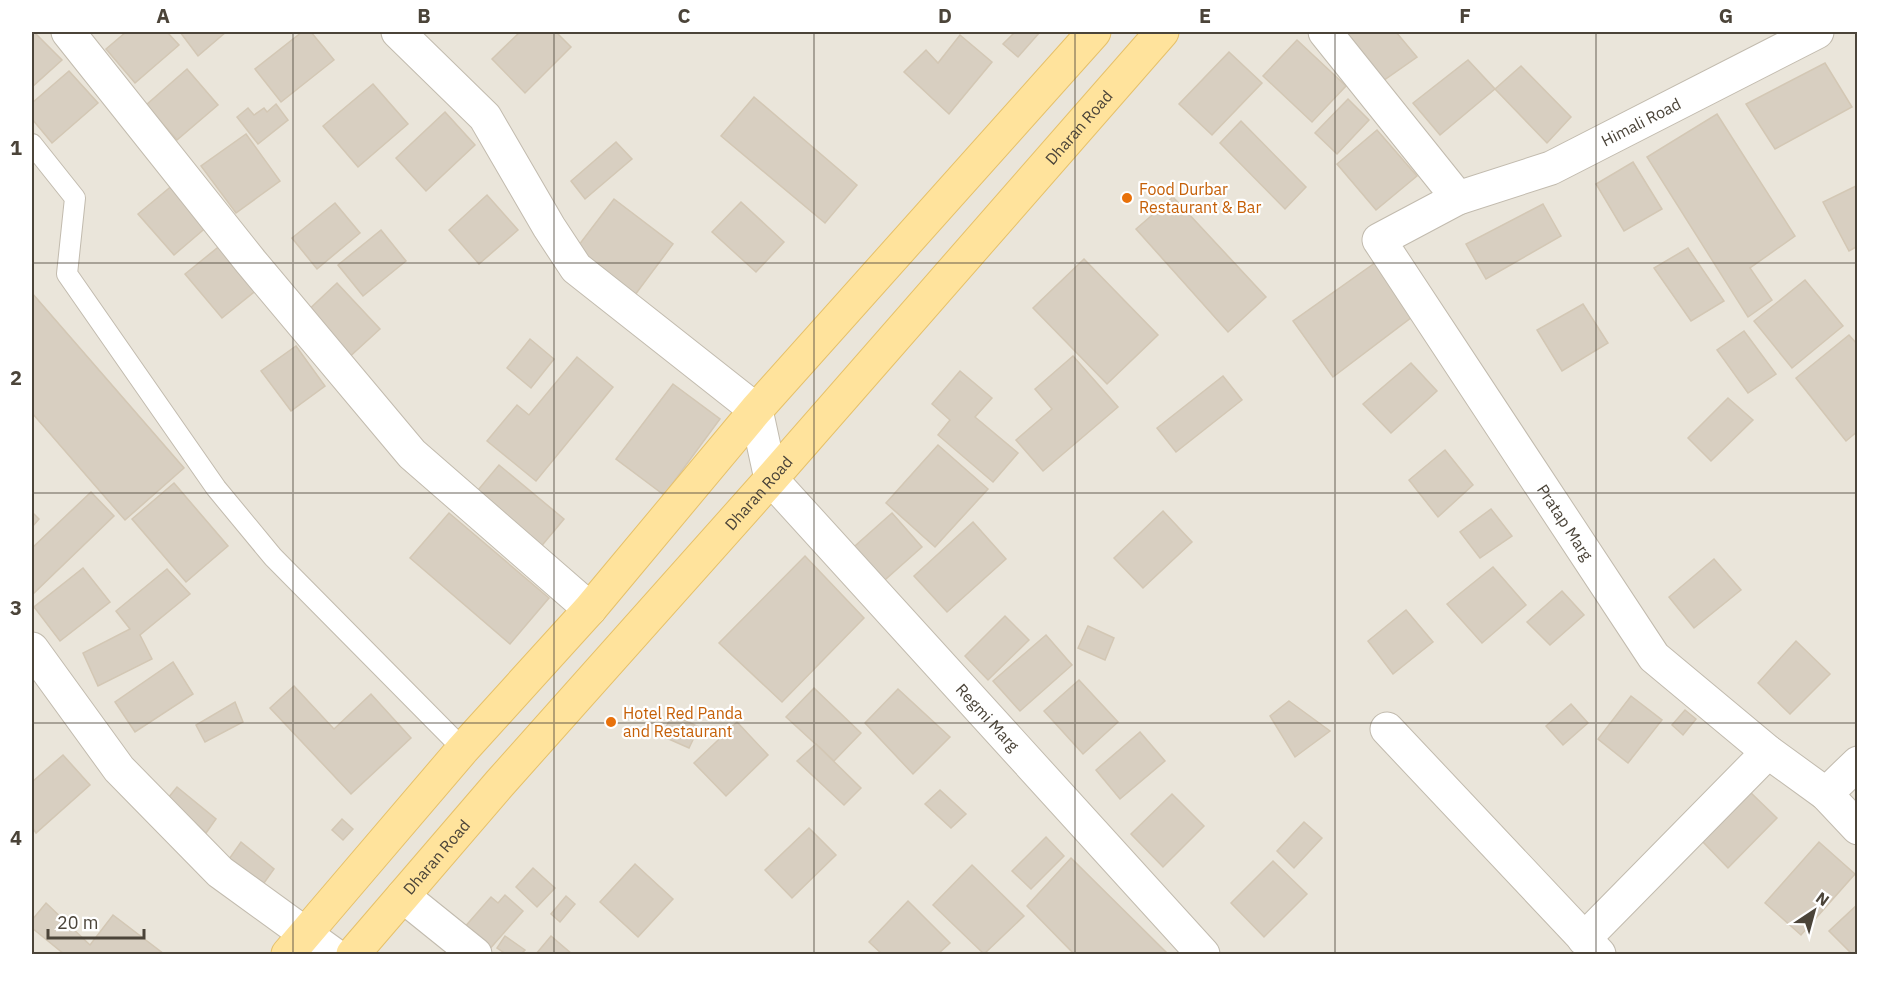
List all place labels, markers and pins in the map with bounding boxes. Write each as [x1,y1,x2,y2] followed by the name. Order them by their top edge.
[1139,179,1261,217] place label: Food Durbar Restaurant & Bar
[1120,191,1134,205] marker: Food Durbar Restaurant & Bar
[623,703,743,741] place label: Hotel Red Panda and Restaurant
[604,715,618,729] marker: Hotel Red Panda and Restaurant

